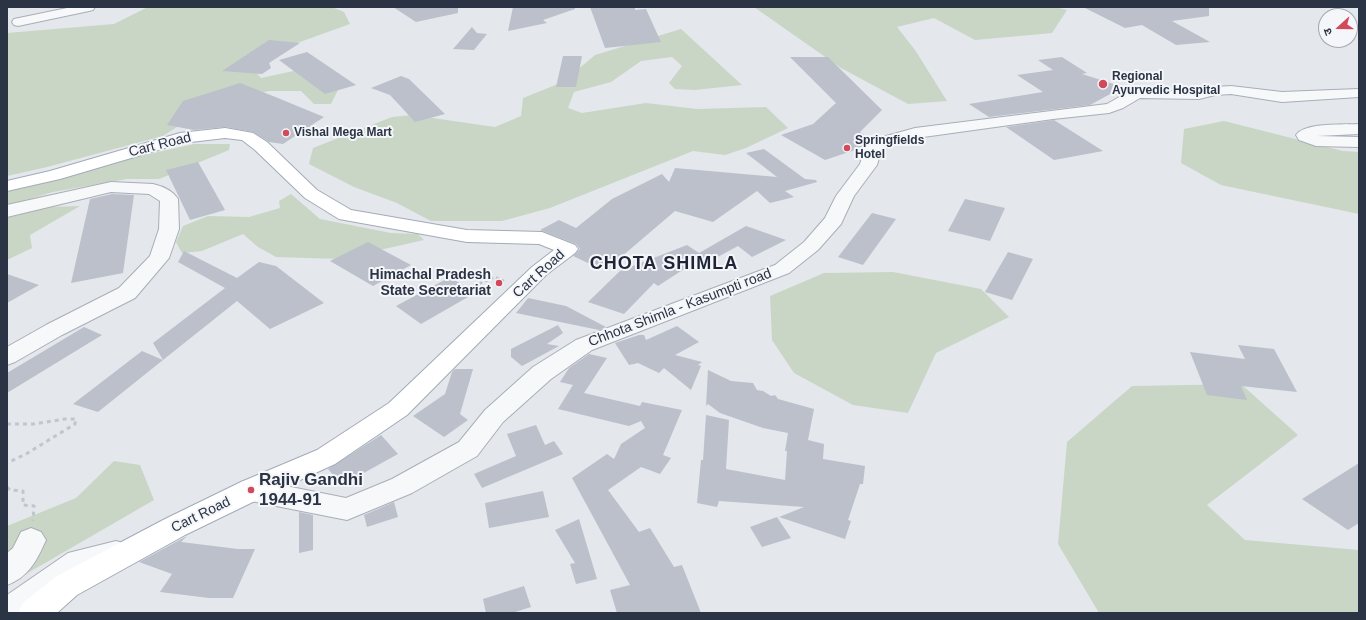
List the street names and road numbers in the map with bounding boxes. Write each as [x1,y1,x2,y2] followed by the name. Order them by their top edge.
[127,129,193,161] street label: Cart Road
[510,246,568,302] street label: Cart Road
[586,265,774,351] street label: Chhota Shimla - Kasumpti road
[169,493,233,537] street label: Cart Road

